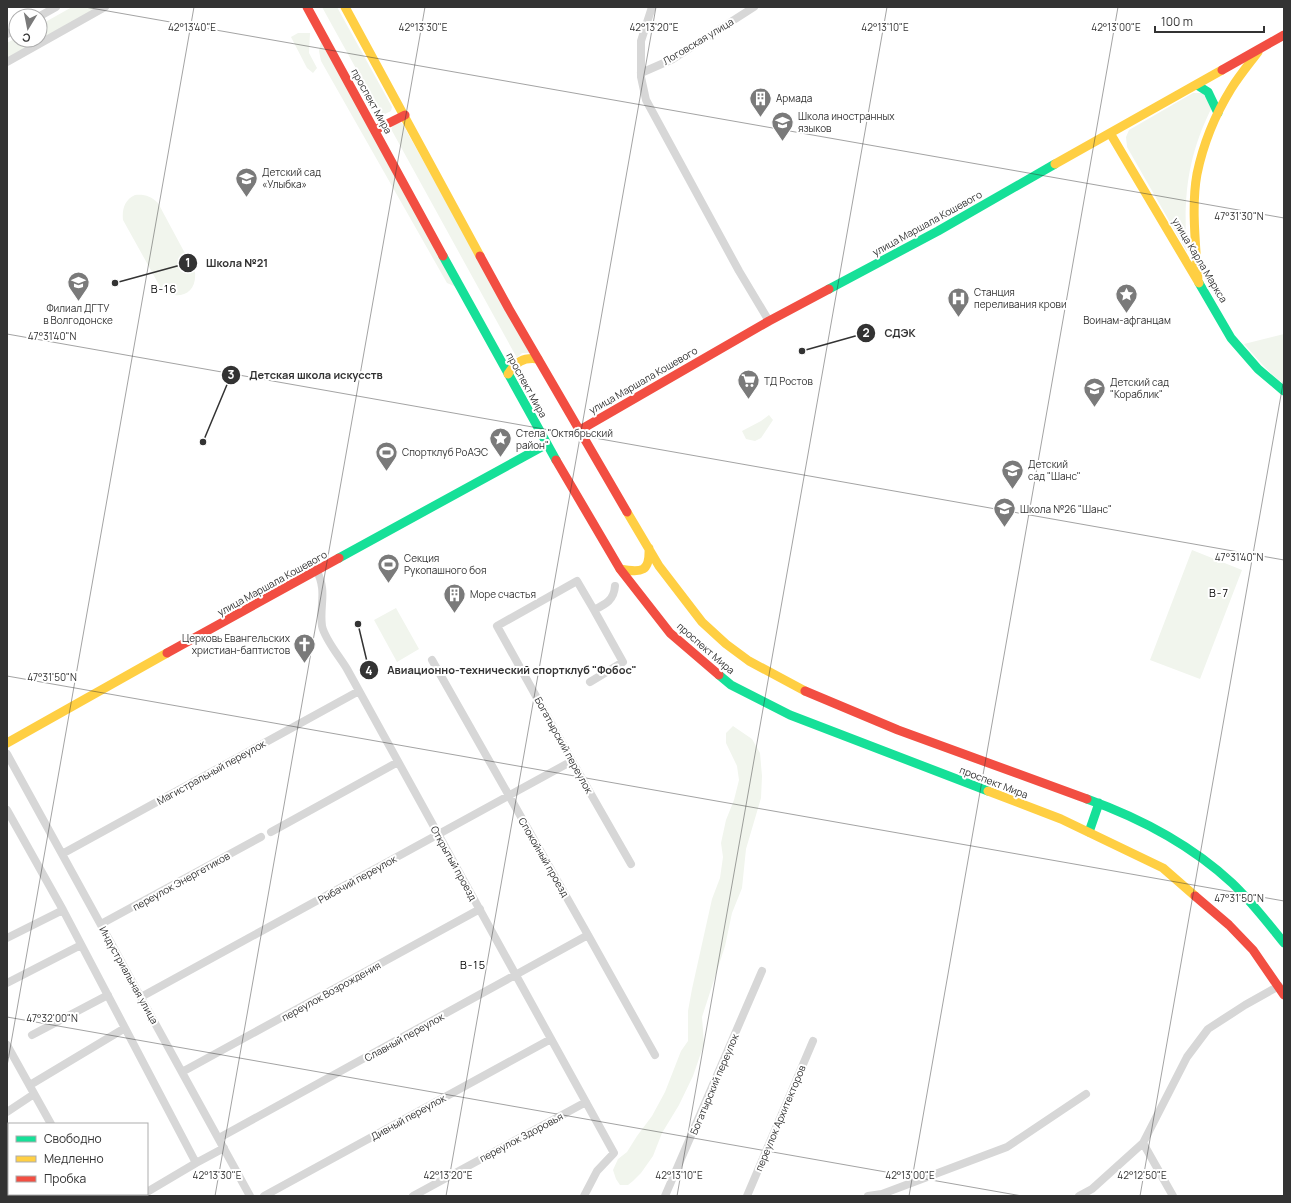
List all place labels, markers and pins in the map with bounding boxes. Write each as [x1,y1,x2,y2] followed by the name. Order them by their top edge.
[747,85,773,118] building icon: Армада
[776,91,812,105] place label: Армада
[770,109,796,142] school or university icon: Школа иностранных языков
[798,109,895,135] place label: Школа иностранных языков
[233,165,259,198] school or university icon: Детский сад «Улыбка»
[262,165,321,191] place label: Детский сад «Улыбка»
[178,251,276,274] callout: Школа №21
[65,269,91,302] school or university icon: Филиал ДГТУ в Волгодонске
[1114,281,1140,314] place icon: Воинам-афганцам
[945,285,971,318] hospital icon: Станция переливания крови
[974,285,1067,311] place label: Станция переливания крови
[43,301,113,327] place label: Филиал ДГТУ в Волгодонске
[1083,313,1171,327] place label: Воинам-афганцам
[856,322,924,345] callout: СДЭК
[221,363,391,386] callout: Детская школа искусств
[735,368,761,401] supermarket icon: ТД Ростов
[764,374,813,388] place label: ТД Ростов
[1081,375,1107,408] school or university icon: Детский сад "Кораблик"
[1110,375,1169,401] place label: Детский сад "Кораблик"
[488,426,514,459] place icon: Стела "Октябрьский район"
[516,426,613,452] place label: Стела "Октябрьский район"
[373,439,399,472] sports icon: Спортклуб РоАЭС
[402,445,488,459] place label: Спортклуб РоАЭС
[999,457,1025,490] school or university icon: Детский сад "Шанс"
[1028,457,1081,483] place label: Детский сад "Шанс"
[991,496,1017,529] school or university icon: Школа №26 "Шанс"
[1020,502,1112,516] place label: Школа №26 "Шанс"
[375,551,401,584] sports icon: Секция Рукопашного боя
[404,551,486,577] place label: Секция Рукопашного боя
[442,581,468,614] building icon: Море счастья
[470,587,536,601] place label: Море счастья
[182,631,291,657] place label: Церковь Евангельских христиан-баптистов
[292,631,318,664] church icon: Церковь Евангельских христиан-баптистов
[359,659,644,682] callout: Авиационно-технический спортклуб "Фобос"

